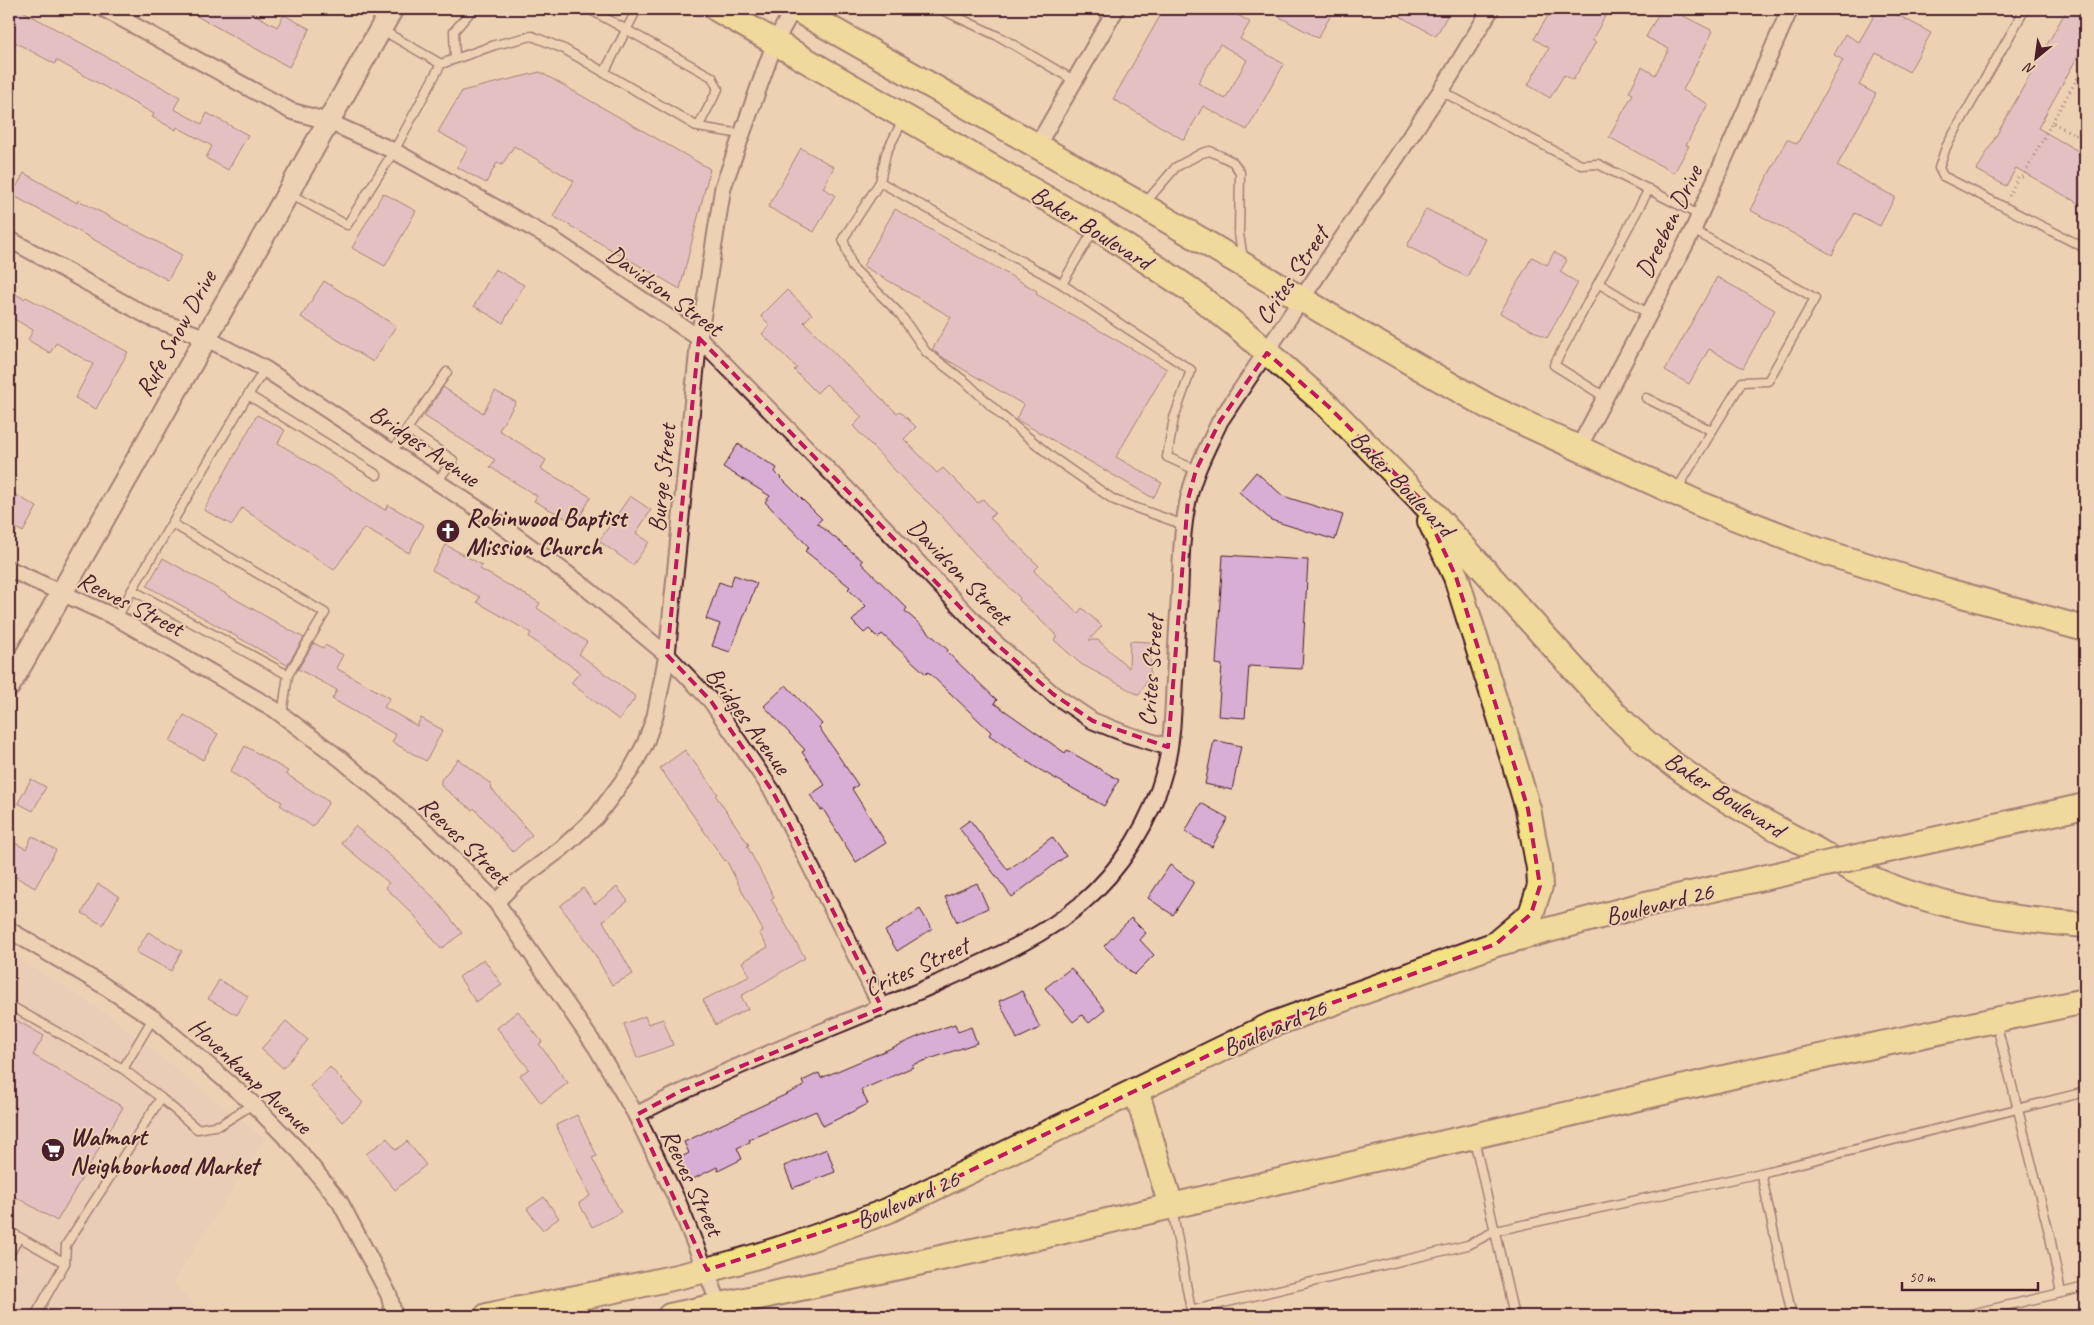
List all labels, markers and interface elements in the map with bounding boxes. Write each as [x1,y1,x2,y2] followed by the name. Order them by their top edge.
[2012,32,2062,82] north arrow
[2020,58,2038,78] text: N
[1628,158,1711,283] street label: Dreeben Drive
[1025,178,1161,279] street label: Baker Boulevard
[1248,218,1338,331] street label: Crites Street
[600,238,731,345] street label: Davidson Street
[128,263,225,402] street label: Rufe Snow Drive
[363,397,487,495] street label: Bridges Avenue
[640,420,684,534] street label: Burge Street
[1343,423,1464,546] street label: Baker Boulevard
[466,502,629,563] place label: Robinwood Baptist Mission Church
[900,512,1020,634] street label: Davidson Street
[435,518,461,544] church icon: Robinwood Baptist Mission Church
[72,564,191,645] street label: Reeves Street
[1131,611,1171,728] street label: Crites Street
[698,660,799,782] street label: Bridges Avenue
[1658,744,1793,847] street label: Baker Boulevard
[412,789,519,894] street label: Reeves Street
[1602,875,1717,933] street label: Boulevard 26
[859,928,977,1004] street label: Crites Street
[1218,991,1332,1064] street label: Boulevard 26
[182,1010,320,1142] street label: Hovenkamp Avenue
[70,1121,262,1182] place label: Walmart Neighborhood Market
[653,1124,732,1243] street label: Reeves Street
[40,1137,66,1163] supermarket icon: Walmart Neighborhood Market
[851,1163,965,1237] street label: Boulevard 26
[1902,1260,2038,1292] scale bar
[1909,1268,1936,1287] text: 50 m

